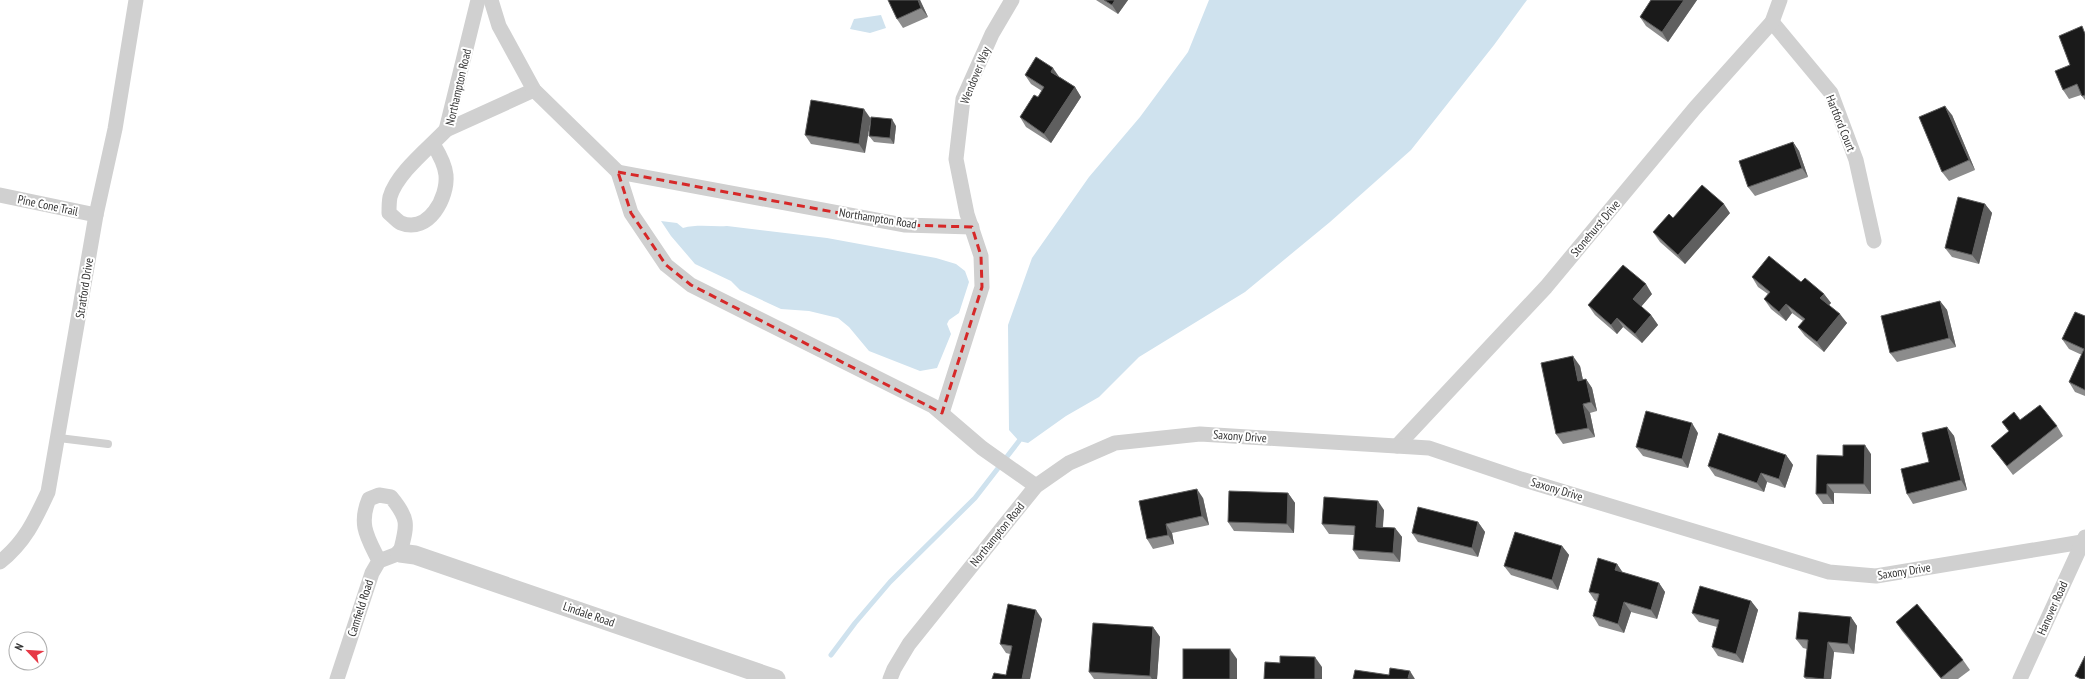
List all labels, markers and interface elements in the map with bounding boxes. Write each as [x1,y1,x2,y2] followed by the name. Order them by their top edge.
[957,44,993,106] street label: Wendover Way
[442,47,474,127] street label: Northampton Road
[1823,92,1859,154] street label: Hartford Court
[16,191,80,219] street label: Pine Cone Trail
[1567,197,1623,259] street label: Stonehurst Drive
[838,204,918,232] street label: Northampton Road
[72,257,96,319] street label: Stratford Drive
[1213,427,1267,445] street label: Saxony Drive
[1529,474,1585,504] street label: Saxony Drive
[967,499,1027,569] street label: Northampton Road
[1876,559,1932,583] street label: Saxony Drive
[344,578,376,638] street label: Camfield Road
[2033,579,2071,637] street label: Hanover Road
[561,598,617,630] street label: Lindale Road
[8,631,48,671] north arrow
[11,641,27,652] text: N

